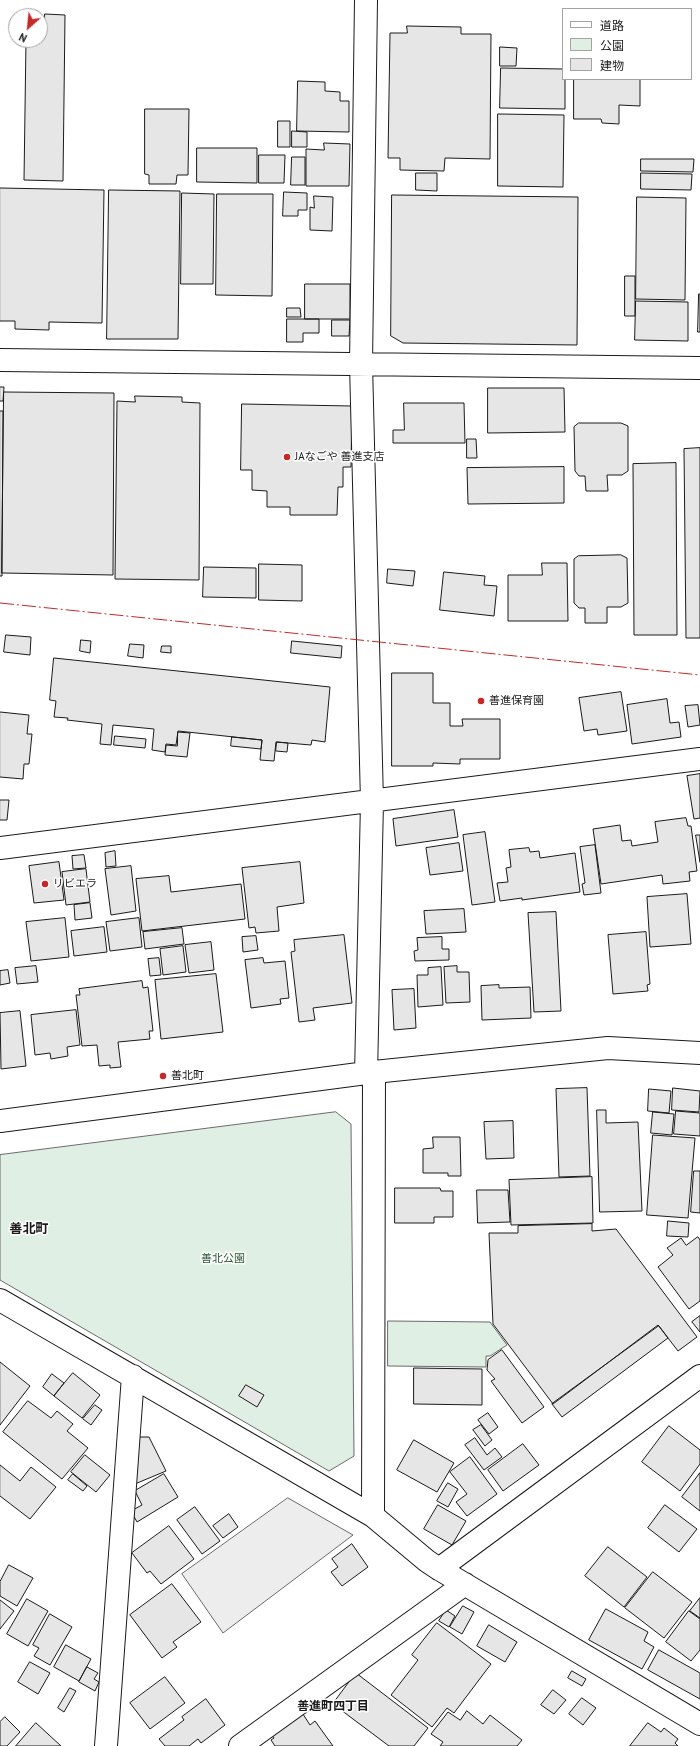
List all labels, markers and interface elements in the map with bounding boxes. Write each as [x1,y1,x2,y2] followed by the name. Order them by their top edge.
[8,8,48,48] north arrow
[562,8,692,80] legend
[600,18,624,33] text: 道路
[17,30,29,46] text: N
[600,38,624,53] text: 公園
[600,58,624,73] text: 建物
[295,450,385,464] place label: JAなごや 善進支店
[282,452,292,462] marker: JAなごや 善進支店
[489,694,544,708] place label: 善進保育園
[476,696,486,706] marker: 善進保育園
[53,877,97,891] place label: リビエラ
[40,879,50,889] marker: リビエラ
[171,1069,204,1083] place label: 善北町
[158,1071,168,1081] marker: 善北町
[10,1221,48,1237] district label: 善北町
[201,1252,245,1266] park label: 善北公園
[297,1700,369,1714] district label: 善進町四丁目

